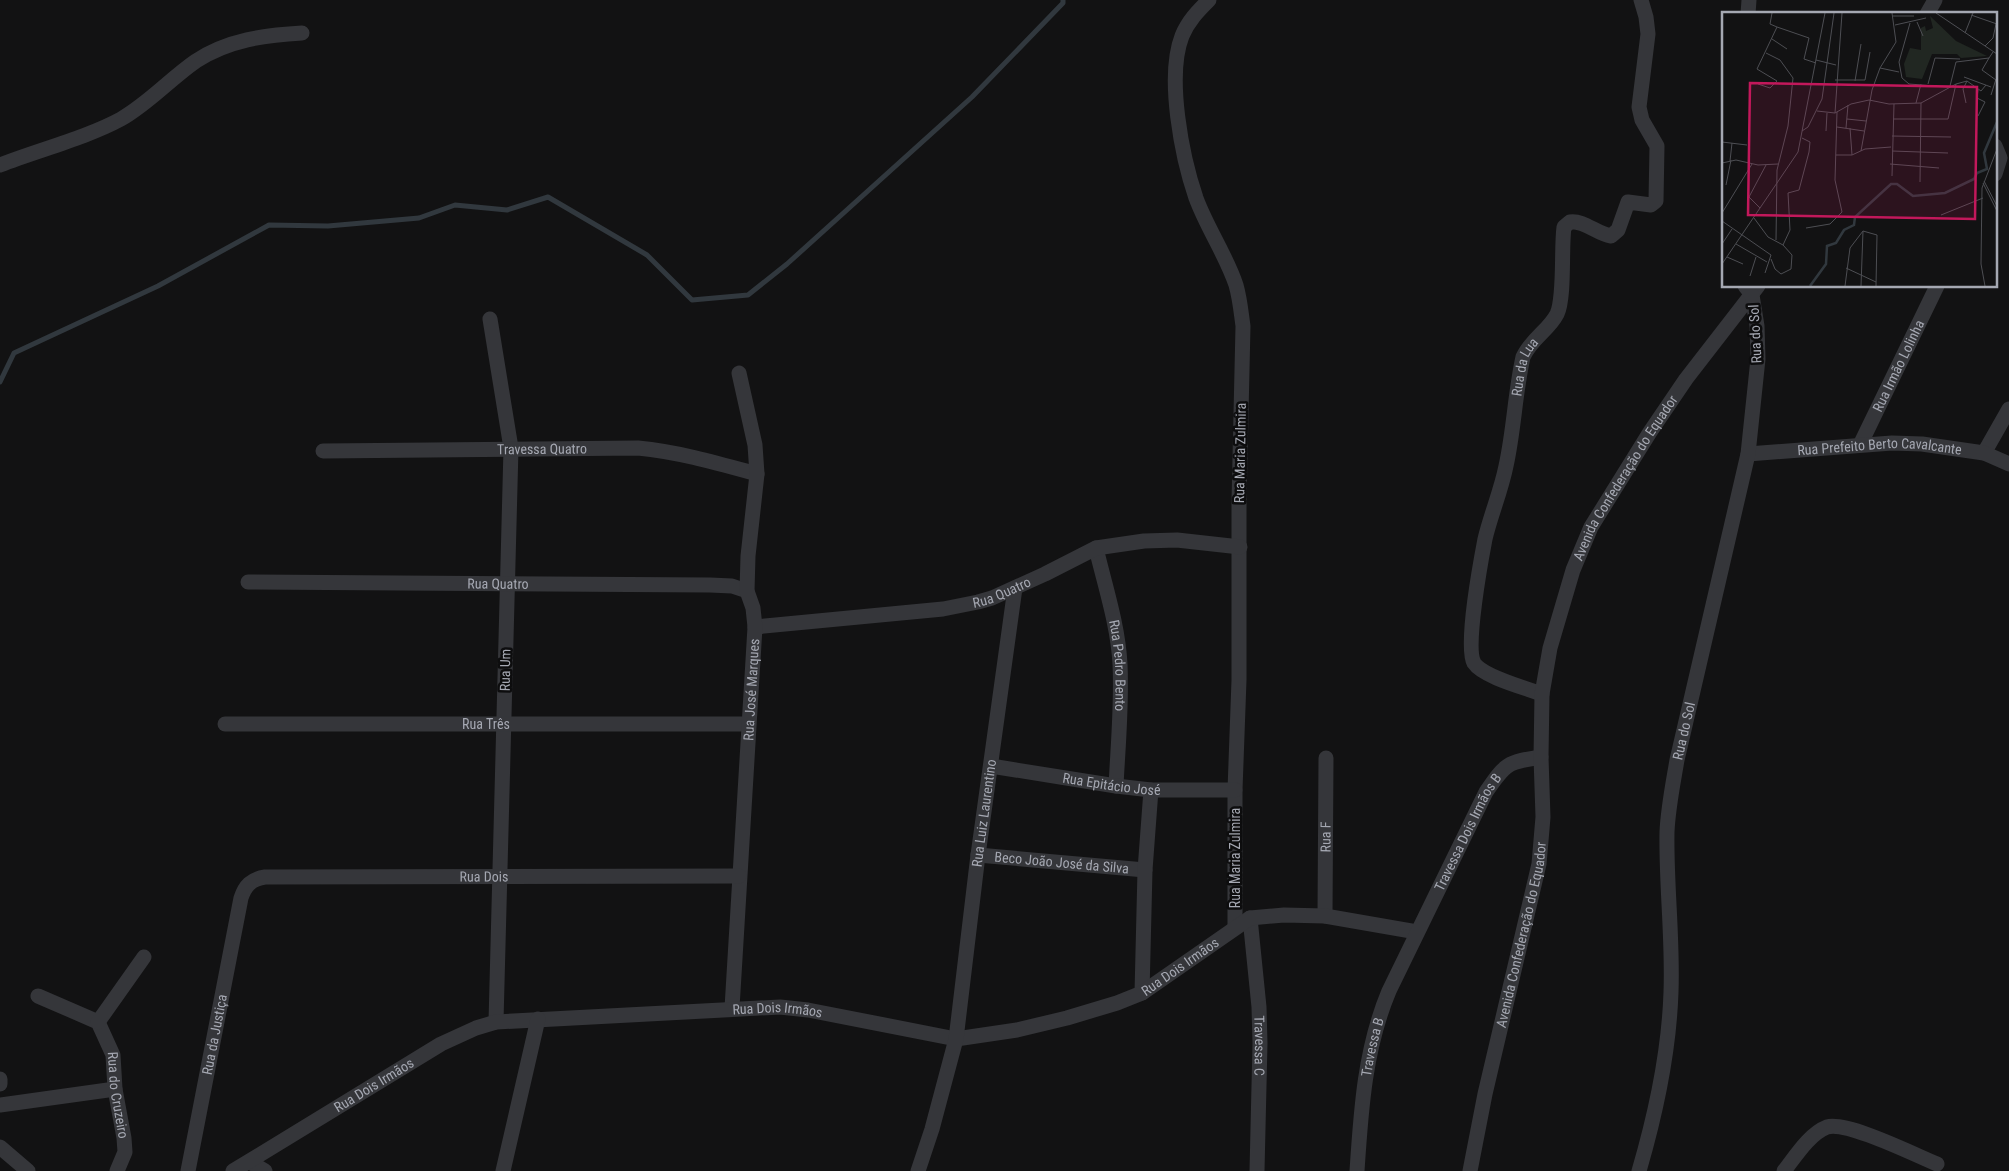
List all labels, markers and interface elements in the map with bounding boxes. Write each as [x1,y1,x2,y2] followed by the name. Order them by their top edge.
[1722,12,1996,288] inset map
[1745,304,1765,364] street label: Rua do Sol
[1869,317,1927,414] street label: Rua Irmão Lolinha
[1509,334,1541,397] street label: Rua da Lua
[1570,392,1681,563] street label: Avenida Confederação do Equador
[1231,403,1249,503] street label: Rua Maria Zulmira
[1797,435,1963,458] street label: Rua Prefeito Berto Cavalcante
[497,440,587,457] street label: Travessa Quatro
[971,574,1033,611] street label: Rua Quatro
[467,575,529,592] street label: Rua Quatro
[1106,618,1129,711] street label: Rua Pedro Bento
[740,638,762,741] street label: Rua José Marques
[497,649,513,691] street label: Rua Um
[1669,700,1698,761] street label: Rua do Sol
[462,716,510,732] street label: Rua Três
[969,758,999,868] street label: Rua Luiz Laurentino
[1061,770,1161,798] street label: Rua Epitácio José
[1431,770,1505,893] street label: Travessa Dois Irmãos B
[1227,808,1243,908] street label: Rua Maria Zulmira
[1317,821,1334,852] street label: Rua F
[1493,841,1549,1029] street label: Avenida Confederação do Equador
[994,849,1130,877] street label: Beco João José da Silva
[460,868,508,885] street label: Rua Dois
[1138,934,1222,999] street label: Rua Dois Irmãos
[199,993,230,1076] street label: Rua da Justiça
[732,999,824,1021] street label: Rua Dois Irmãos
[1251,1015,1268,1076] street label: Travessa C
[1358,1016,1387,1078] street label: Travessa B
[105,1051,132,1140] street label: Rua do Cruzeiro
[331,1055,417,1115] street label: Rua Dois Irmãos

